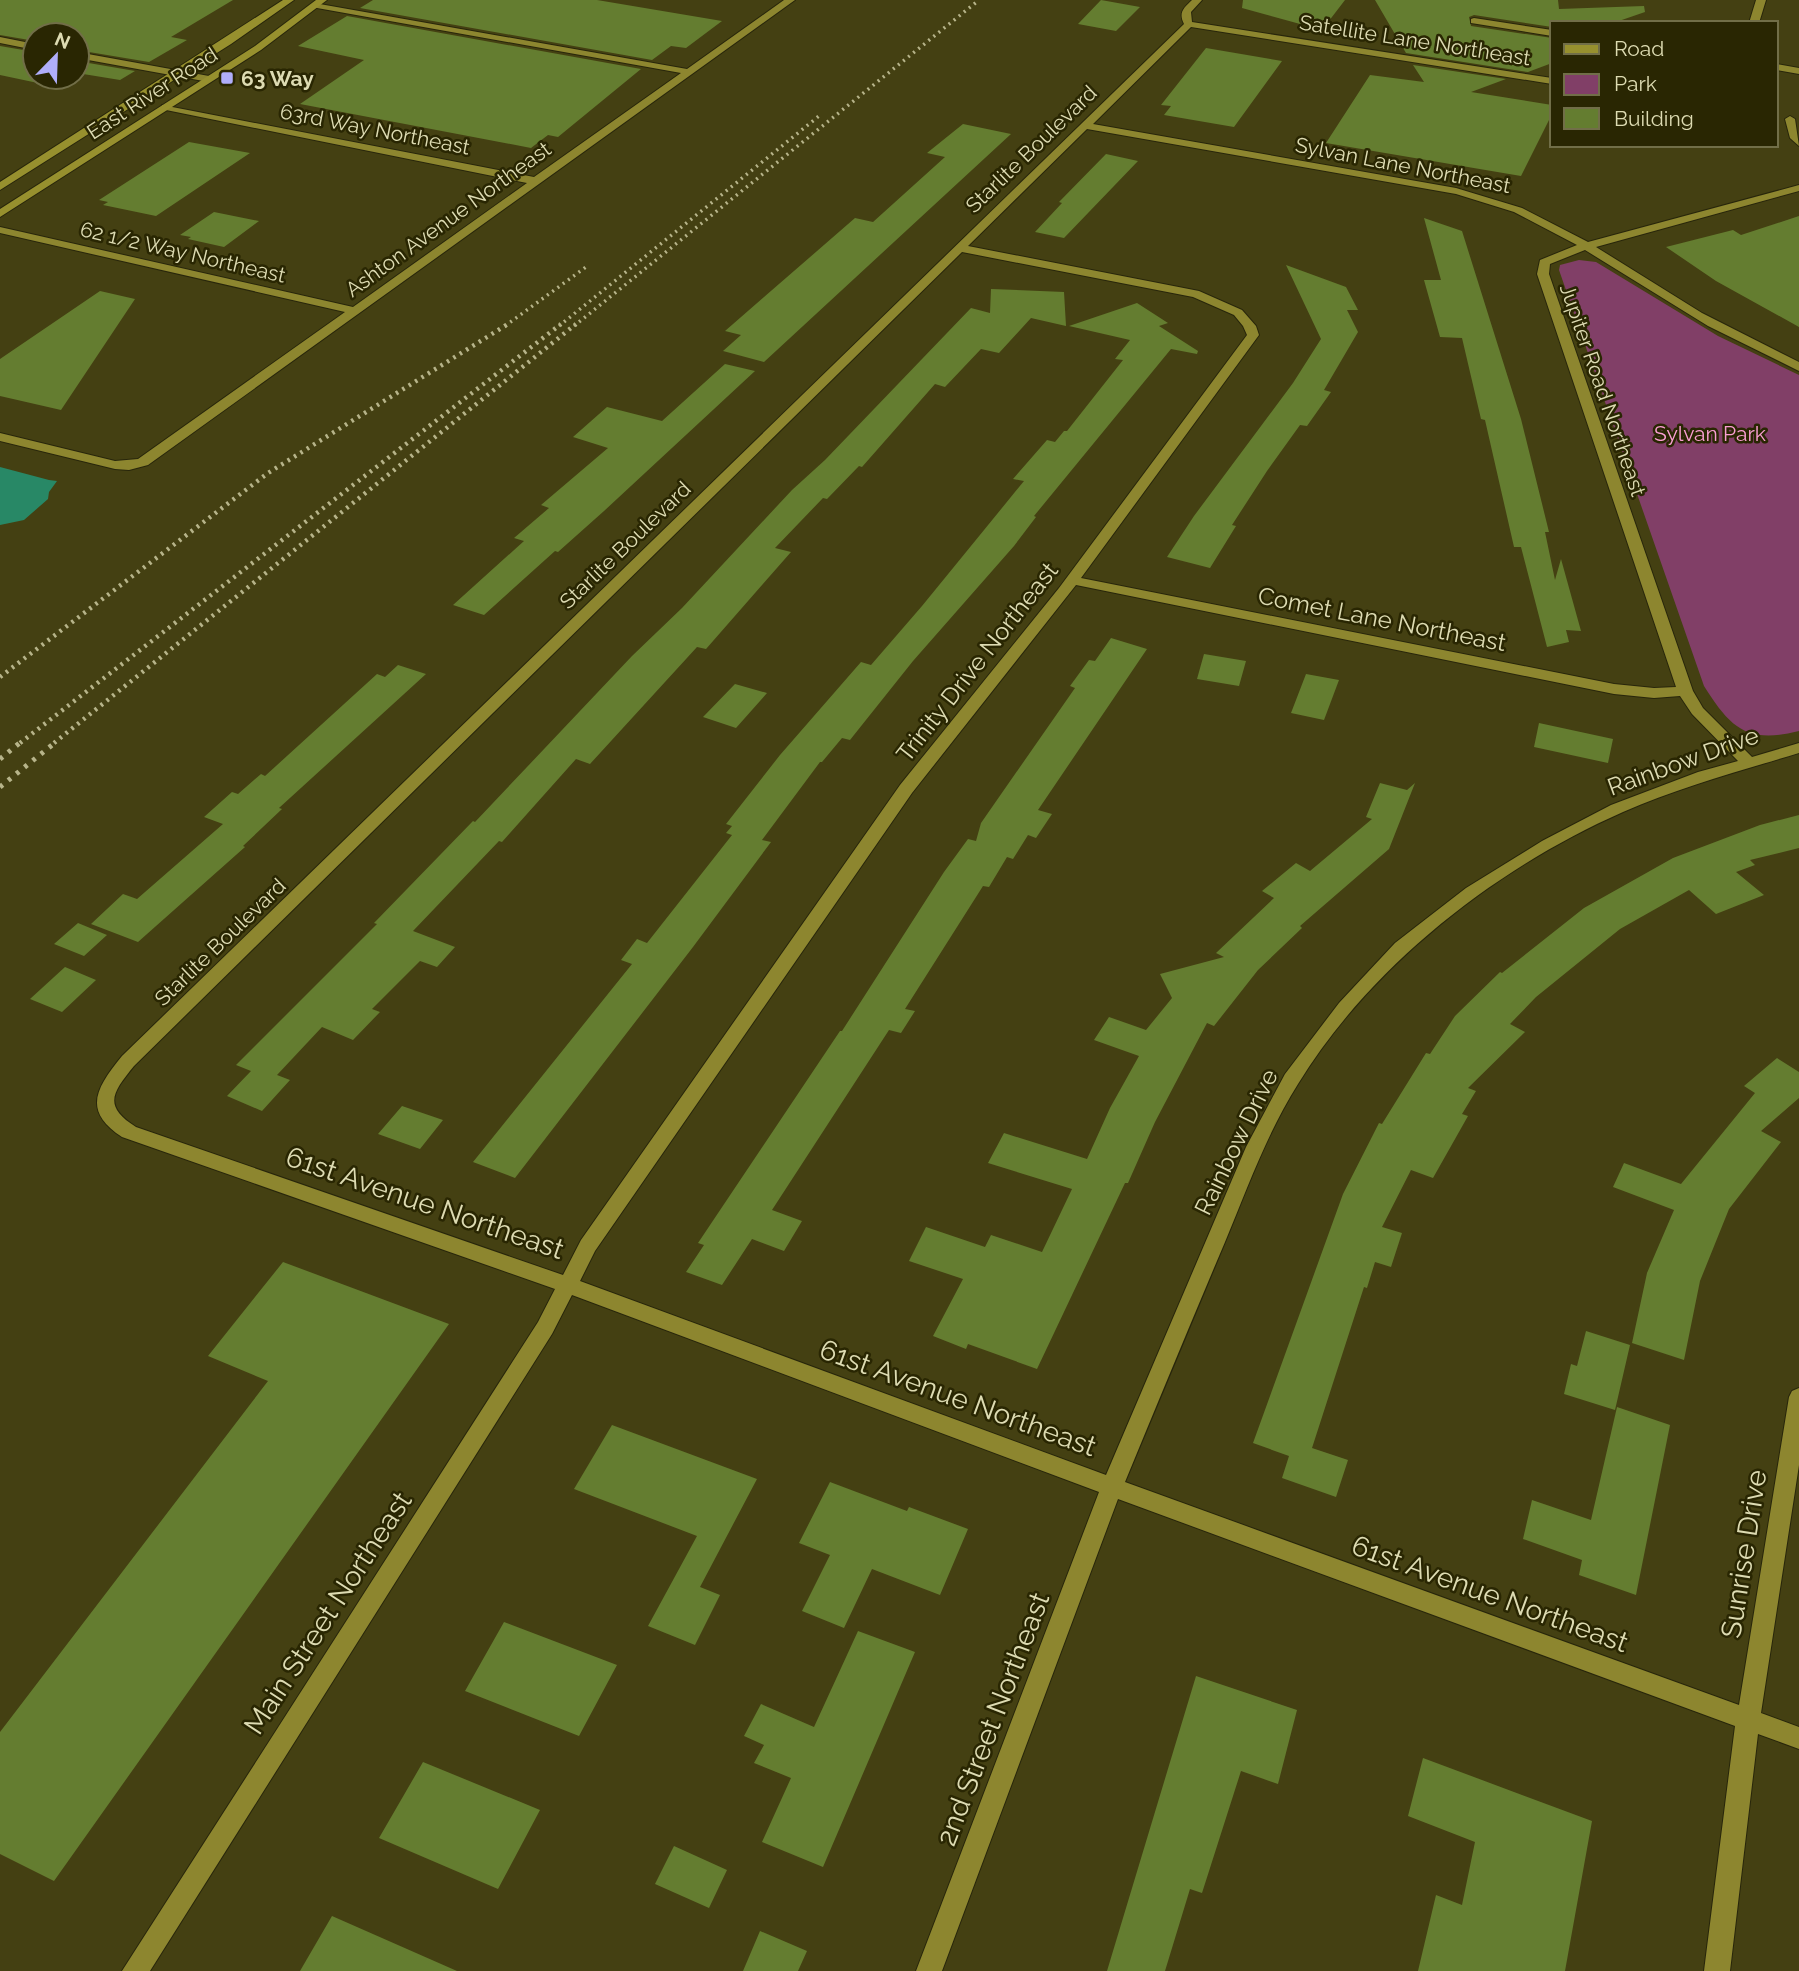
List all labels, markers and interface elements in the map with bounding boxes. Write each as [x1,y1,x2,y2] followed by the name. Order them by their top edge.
[1298,9,1532,71] street label: Satellite Lane Northeast
[21,21,91,91] north arrow
[1550,21,1778,147] legend
[52,27,74,53] text: N
[1614,36,1664,61] text: Road
[82,41,222,145] street label: East River Road
[241,66,314,91] place label: 63 Way
[219,70,235,86] marker: 63 Way
[1614,71,1657,96] text: Park
[960,80,1102,218] street label: Starlite Boulevard
[278,98,472,160] street label: 63rd Way Northeast
[1614,106,1694,131] text: Building
[1293,132,1513,198] street label: Sylvan Lane Northeast
[340,136,556,302] street label: Ashton Avenue Northeast
[78,216,288,288] street label: 62 1/2 Way Northeast
[1555,280,1651,500] street label: Jupiter Road Northeast
[1654,421,1766,446] park label: Sylvan Park
[554,476,696,614] street label: Starlite Boulevard
[890,556,1064,768] street label: Trinity Drive Northeast
[1256,581,1508,657] street label: Comet Lane Northeast
[1603,720,1763,802] street label: Rainbow Drive
[149,873,291,1011] street label: Starlite Boulevard
[1188,1064,1284,1220] street label: Rainbow Drive
[282,1140,569,1266] street label: 61st Avenue Northeast
[815,1333,1101,1464] street label: 61st Avenue Northeast
[1714,1468,1774,1640] street label: Sunrise Drive
[237,1485,419,1740] street label: Main Street Northeast
[1347,1529,1633,1660] street label: 61st Avenue Northeast
[929,1587,1057,1850] street label: 2nd Street Northeast

